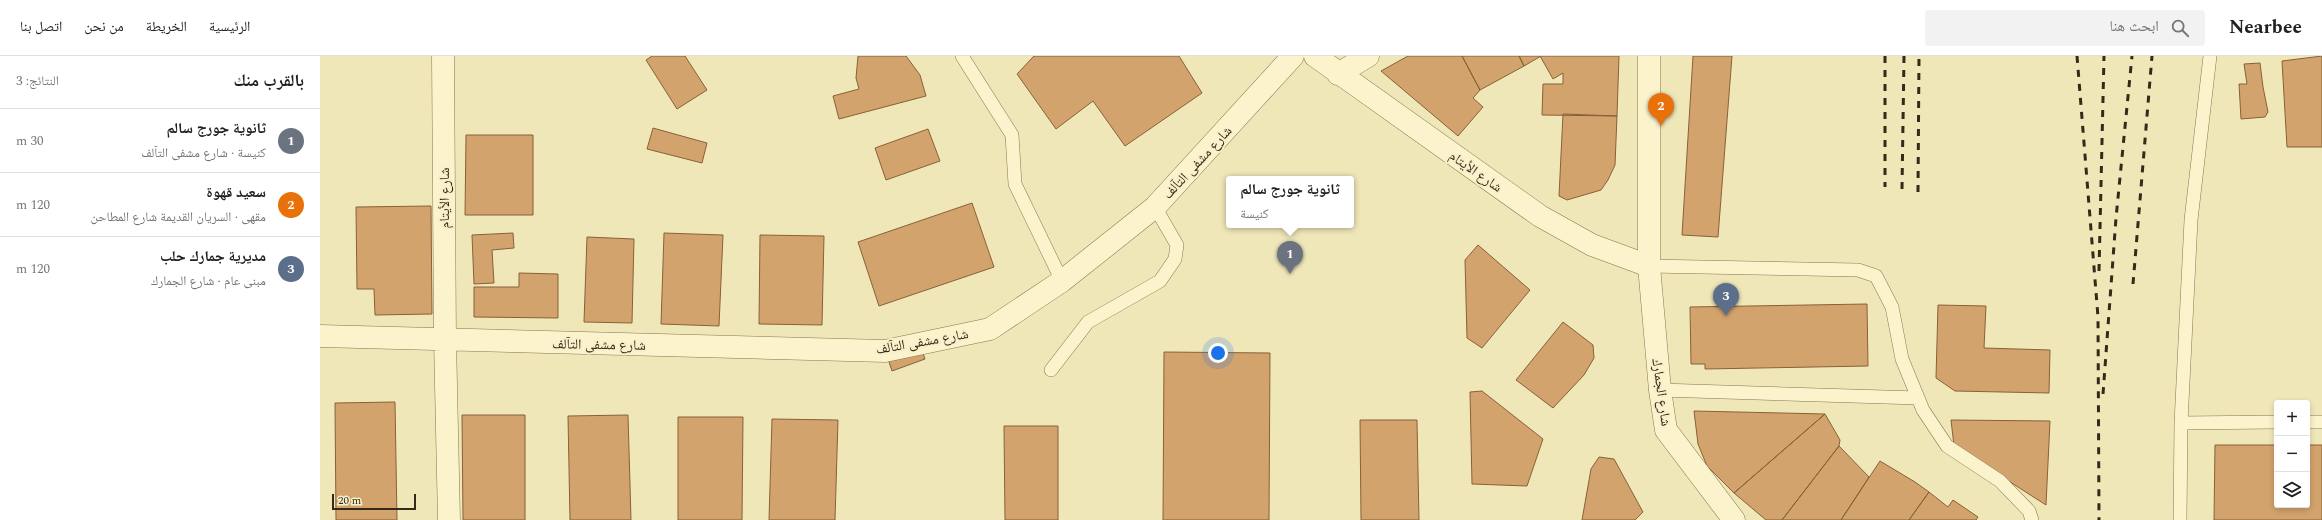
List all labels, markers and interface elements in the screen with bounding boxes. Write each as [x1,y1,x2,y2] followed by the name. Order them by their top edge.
[1925,10,2205,46] search box
[2229,13,2302,42] text: Nearbee
[2109,15,2159,38] text: ابحث هنا
[20,16,62,37] text: اتصل بنا
[84,16,124,37] text: من نحن
[146,16,187,37] text: الخريطة
[209,16,250,37] text: الرئيسية
[2169,17,2191,39] icon: search
[233,68,304,94] text: بالقرب منك
[16,71,59,91] text: النتائج: 3
[1648,93,1674,126] pin: 2
[167,117,266,140] text: ثانوية جورج سالم
[1158,121,1237,204] street label: شارع مشفى التآلف
[16,131,43,151] text: 30 m
[287,131,295,151] text: 1
[141,143,266,163] text: كنيسة · شارع مشفى التآلف
[1445,145,1507,197] street label: شارع الأيتام
[434,168,455,228] street label: شارع الأيتام
[1226,176,1354,228] popup
[1240,178,1340,201] text: ثانوية جورج سالم
[206,181,266,204] text: سعيد قهوة
[16,195,50,215] text: 120 m
[287,195,295,215] text: 2
[1240,204,1269,224] text: كنيسة
[91,207,266,227] text: مقهى · السريان القديمة شارع المطاحن
[1277,241,1303,274] pin: 1
[160,245,266,268] text: مديرية جمارك حلب
[16,259,50,279] text: 120 m
[287,259,295,279] text: 3
[151,271,266,291] text: مبنى عام · شارع الجمارك
[1713,283,1739,316] pin: 3
[874,323,970,360] street label: شارع مشفى التآلف
[552,333,646,356] street label: شارع مشفى التآلف
[1208,343,1228,363] your location
[1646,357,1677,427] street label: شارع الجمارك
[2274,400,2310,508] map controls
[2274,400,2310,436] button: +
[2274,436,2310,472] button: −
[2274,472,2310,508] button: layers
[332,492,416,511] scale bar
[338,492,361,509] text: 20 m

